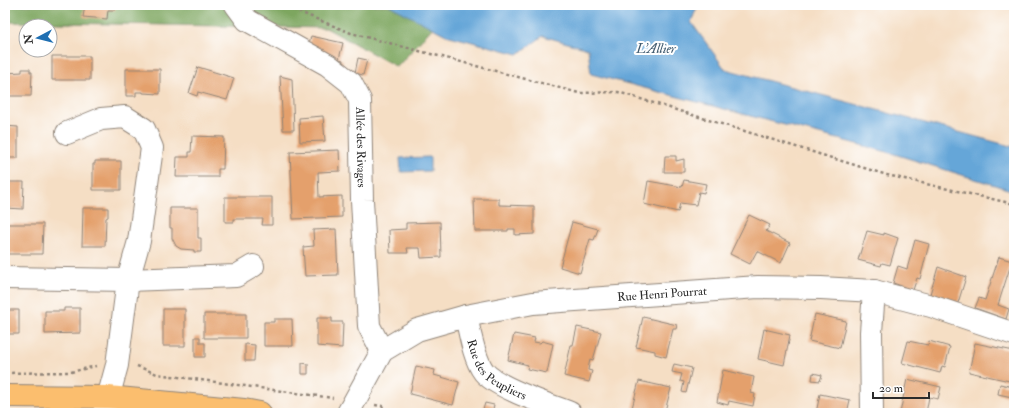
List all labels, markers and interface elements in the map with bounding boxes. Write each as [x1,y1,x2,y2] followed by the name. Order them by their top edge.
[18,18,58,58] north arrow
[21,32,36,46] text: N
[635,41,677,57] water label: L'Allier
[352,106,369,188] street label: Allée des Rivages
[617,284,707,305] street label: Rue Henri Pourrat
[463,338,529,403] street label: Rue des Peupliers
[873,374,929,400] scale bar
[879,381,904,396] text: 20 m

